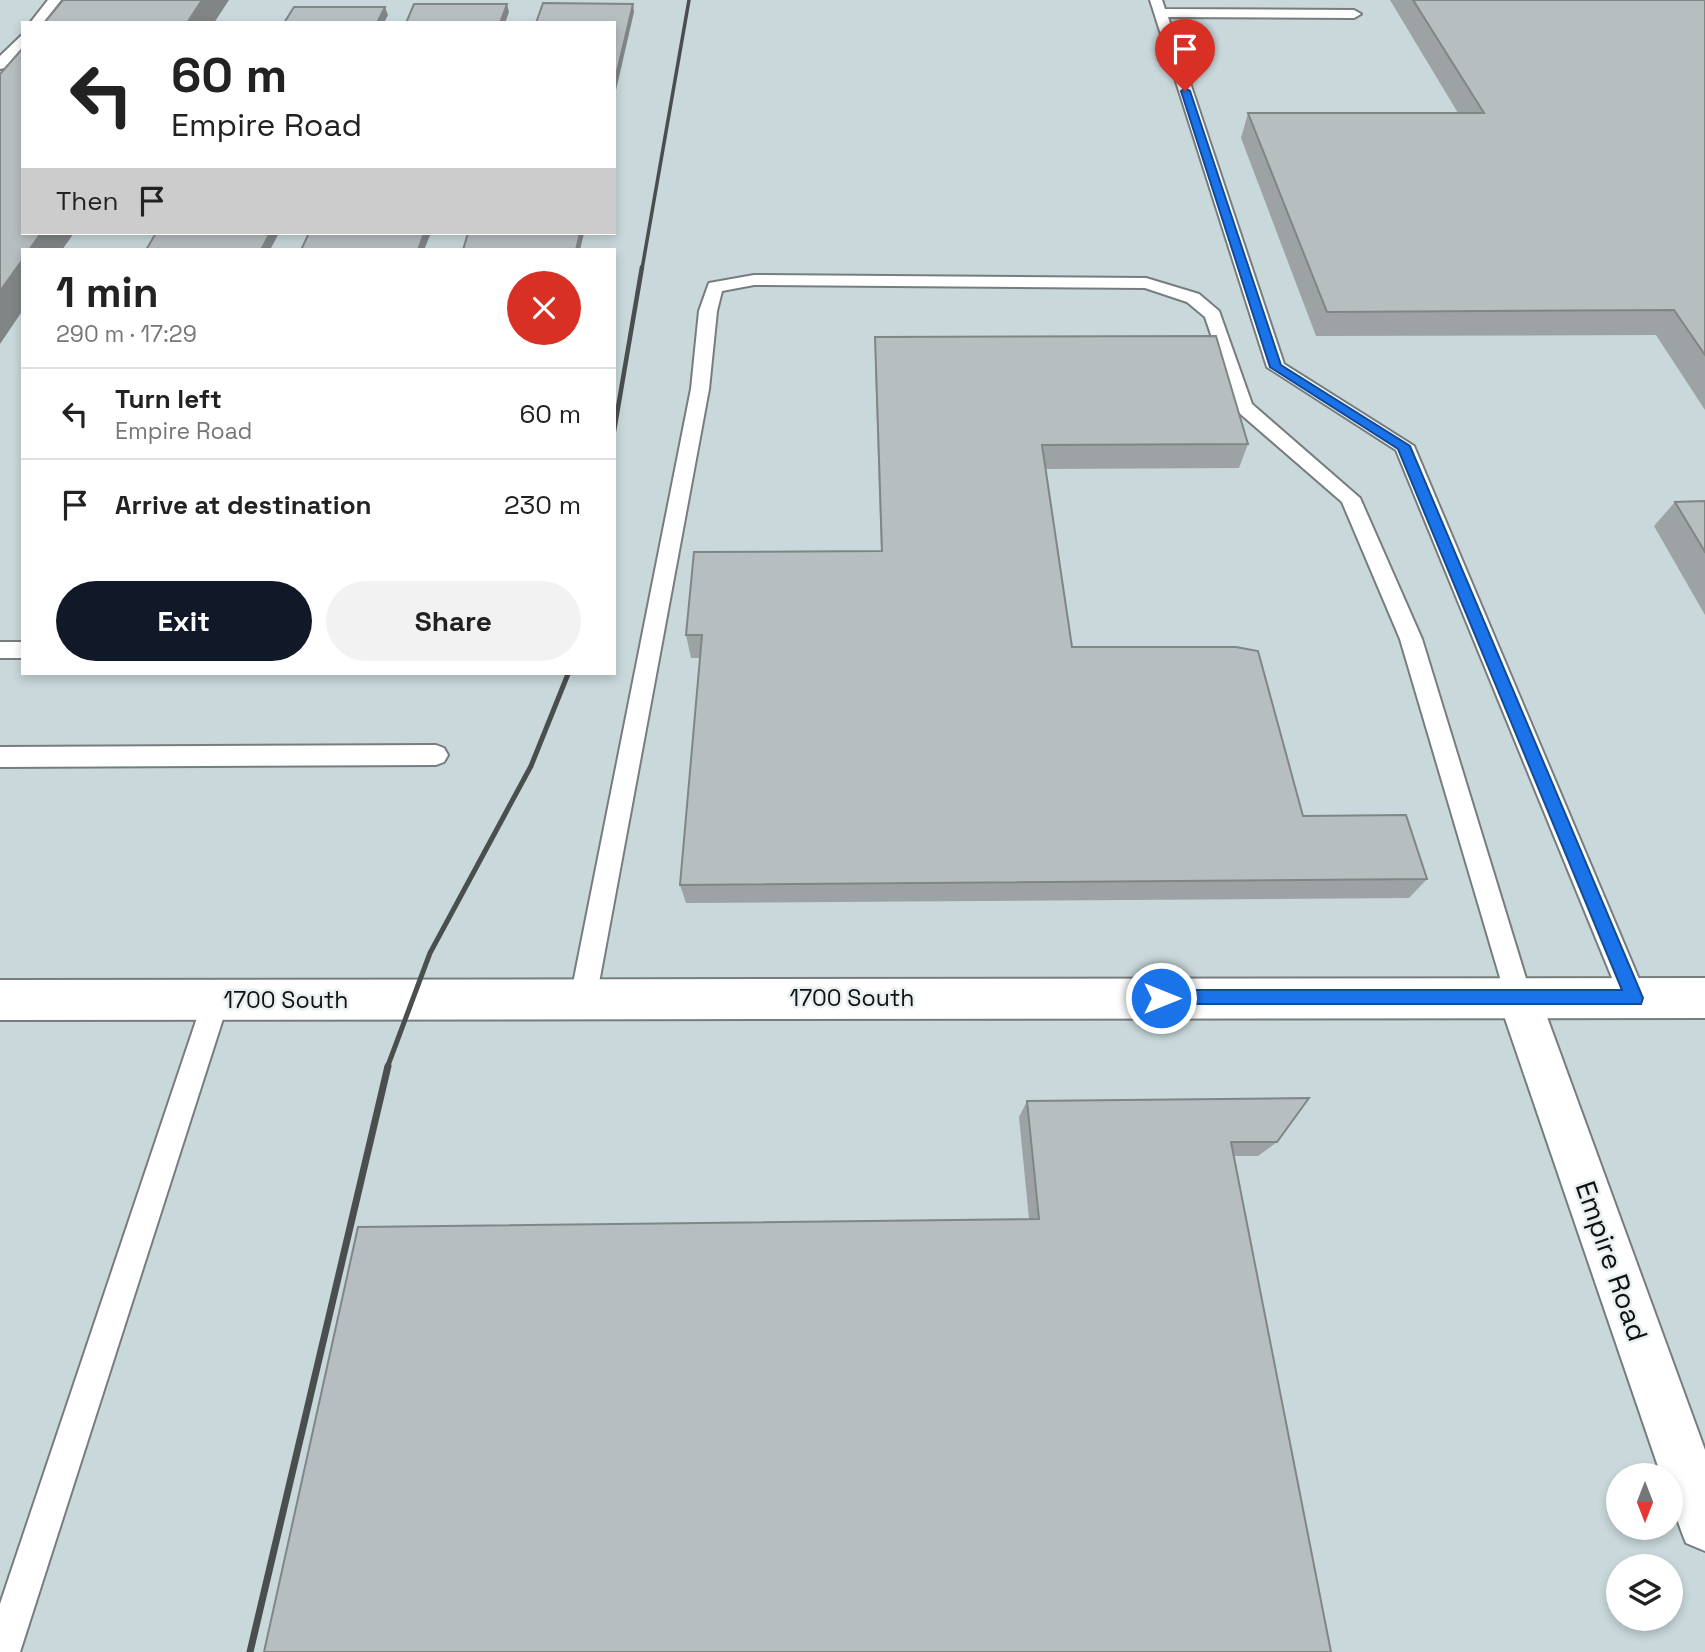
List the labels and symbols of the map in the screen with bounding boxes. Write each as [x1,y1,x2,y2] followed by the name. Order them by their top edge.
[1155,19,1215,91] pin
[1124,961,1198,1035] position arrow
[790,983,914,1013] street label: 1700 South
[224,985,348,1015] street label: 1700 South
[1568,1176,1656,1346] street label: Empire Road
[1606,1463,1684,1540] north arrow

